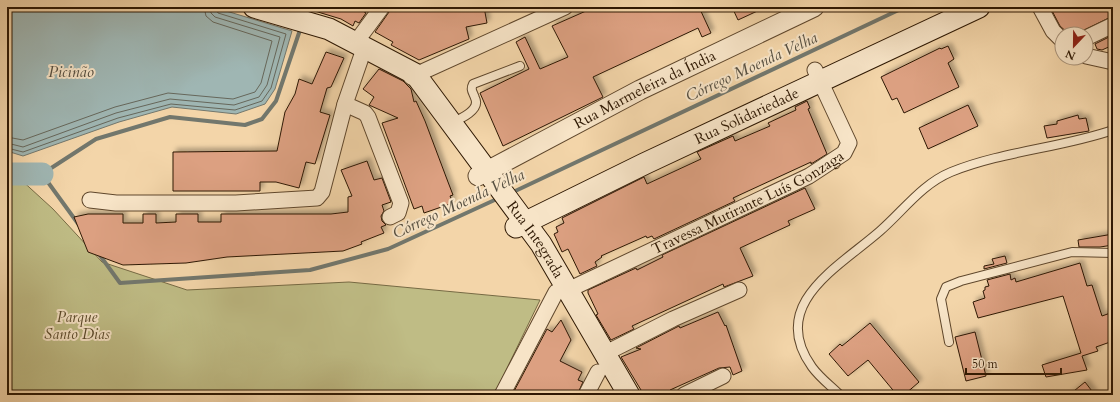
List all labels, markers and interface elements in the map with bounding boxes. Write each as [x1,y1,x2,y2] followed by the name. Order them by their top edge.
[1054,26,1094,66] north arrow
[682,27,821,107] water label: Córrego Moenda Velha
[570,45,720,133] street label: Rua Marmeleira da Índia
[1063,46,1078,64] text: N
[48,61,94,83] water label: Picinão
[691,83,802,149] street label: Rua Solidariedade
[648,146,848,259] street label: Travessa Mutirante Luís Gonzaga
[389,164,528,244] water label: Córrego Moenda Velha
[502,197,569,282] street label: Rua Integrada
[44,307,110,344] park label: Parque Santo Dias
[966,350,1061,376] scale bar
[972,356,999,372] text: 50 m

